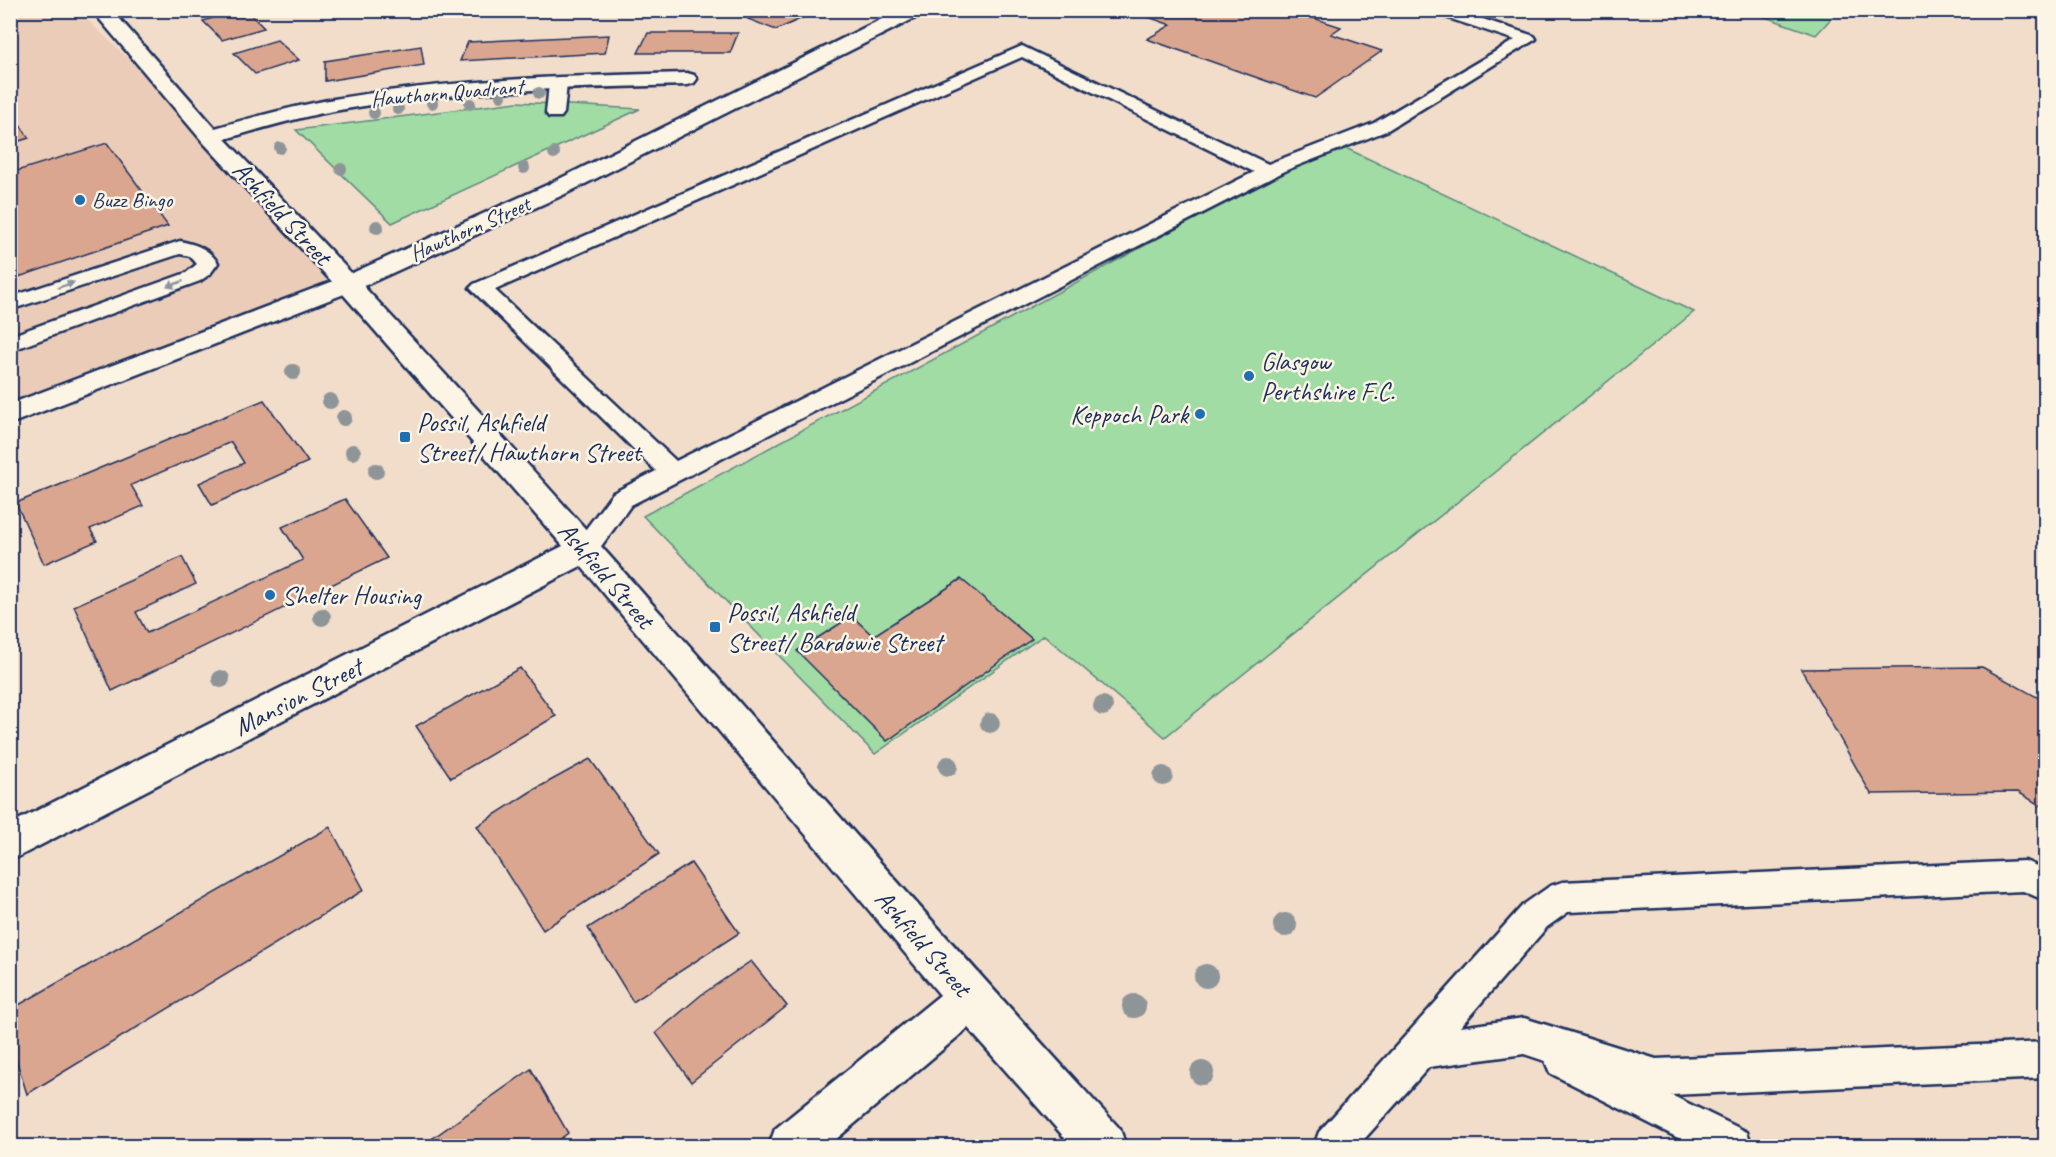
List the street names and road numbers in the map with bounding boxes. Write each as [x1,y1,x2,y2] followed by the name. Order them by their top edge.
[370,72,527,114] street label: Hawthorn Quadrant
[225,154,340,274] street label: Ashfield Street
[405,189,537,268] street label: Hawthorn Street
[551,515,663,637] street label: Ashfield Street
[228,649,371,743] street label: Mansion Street
[868,883,980,1005] street label: Ashfield Street

